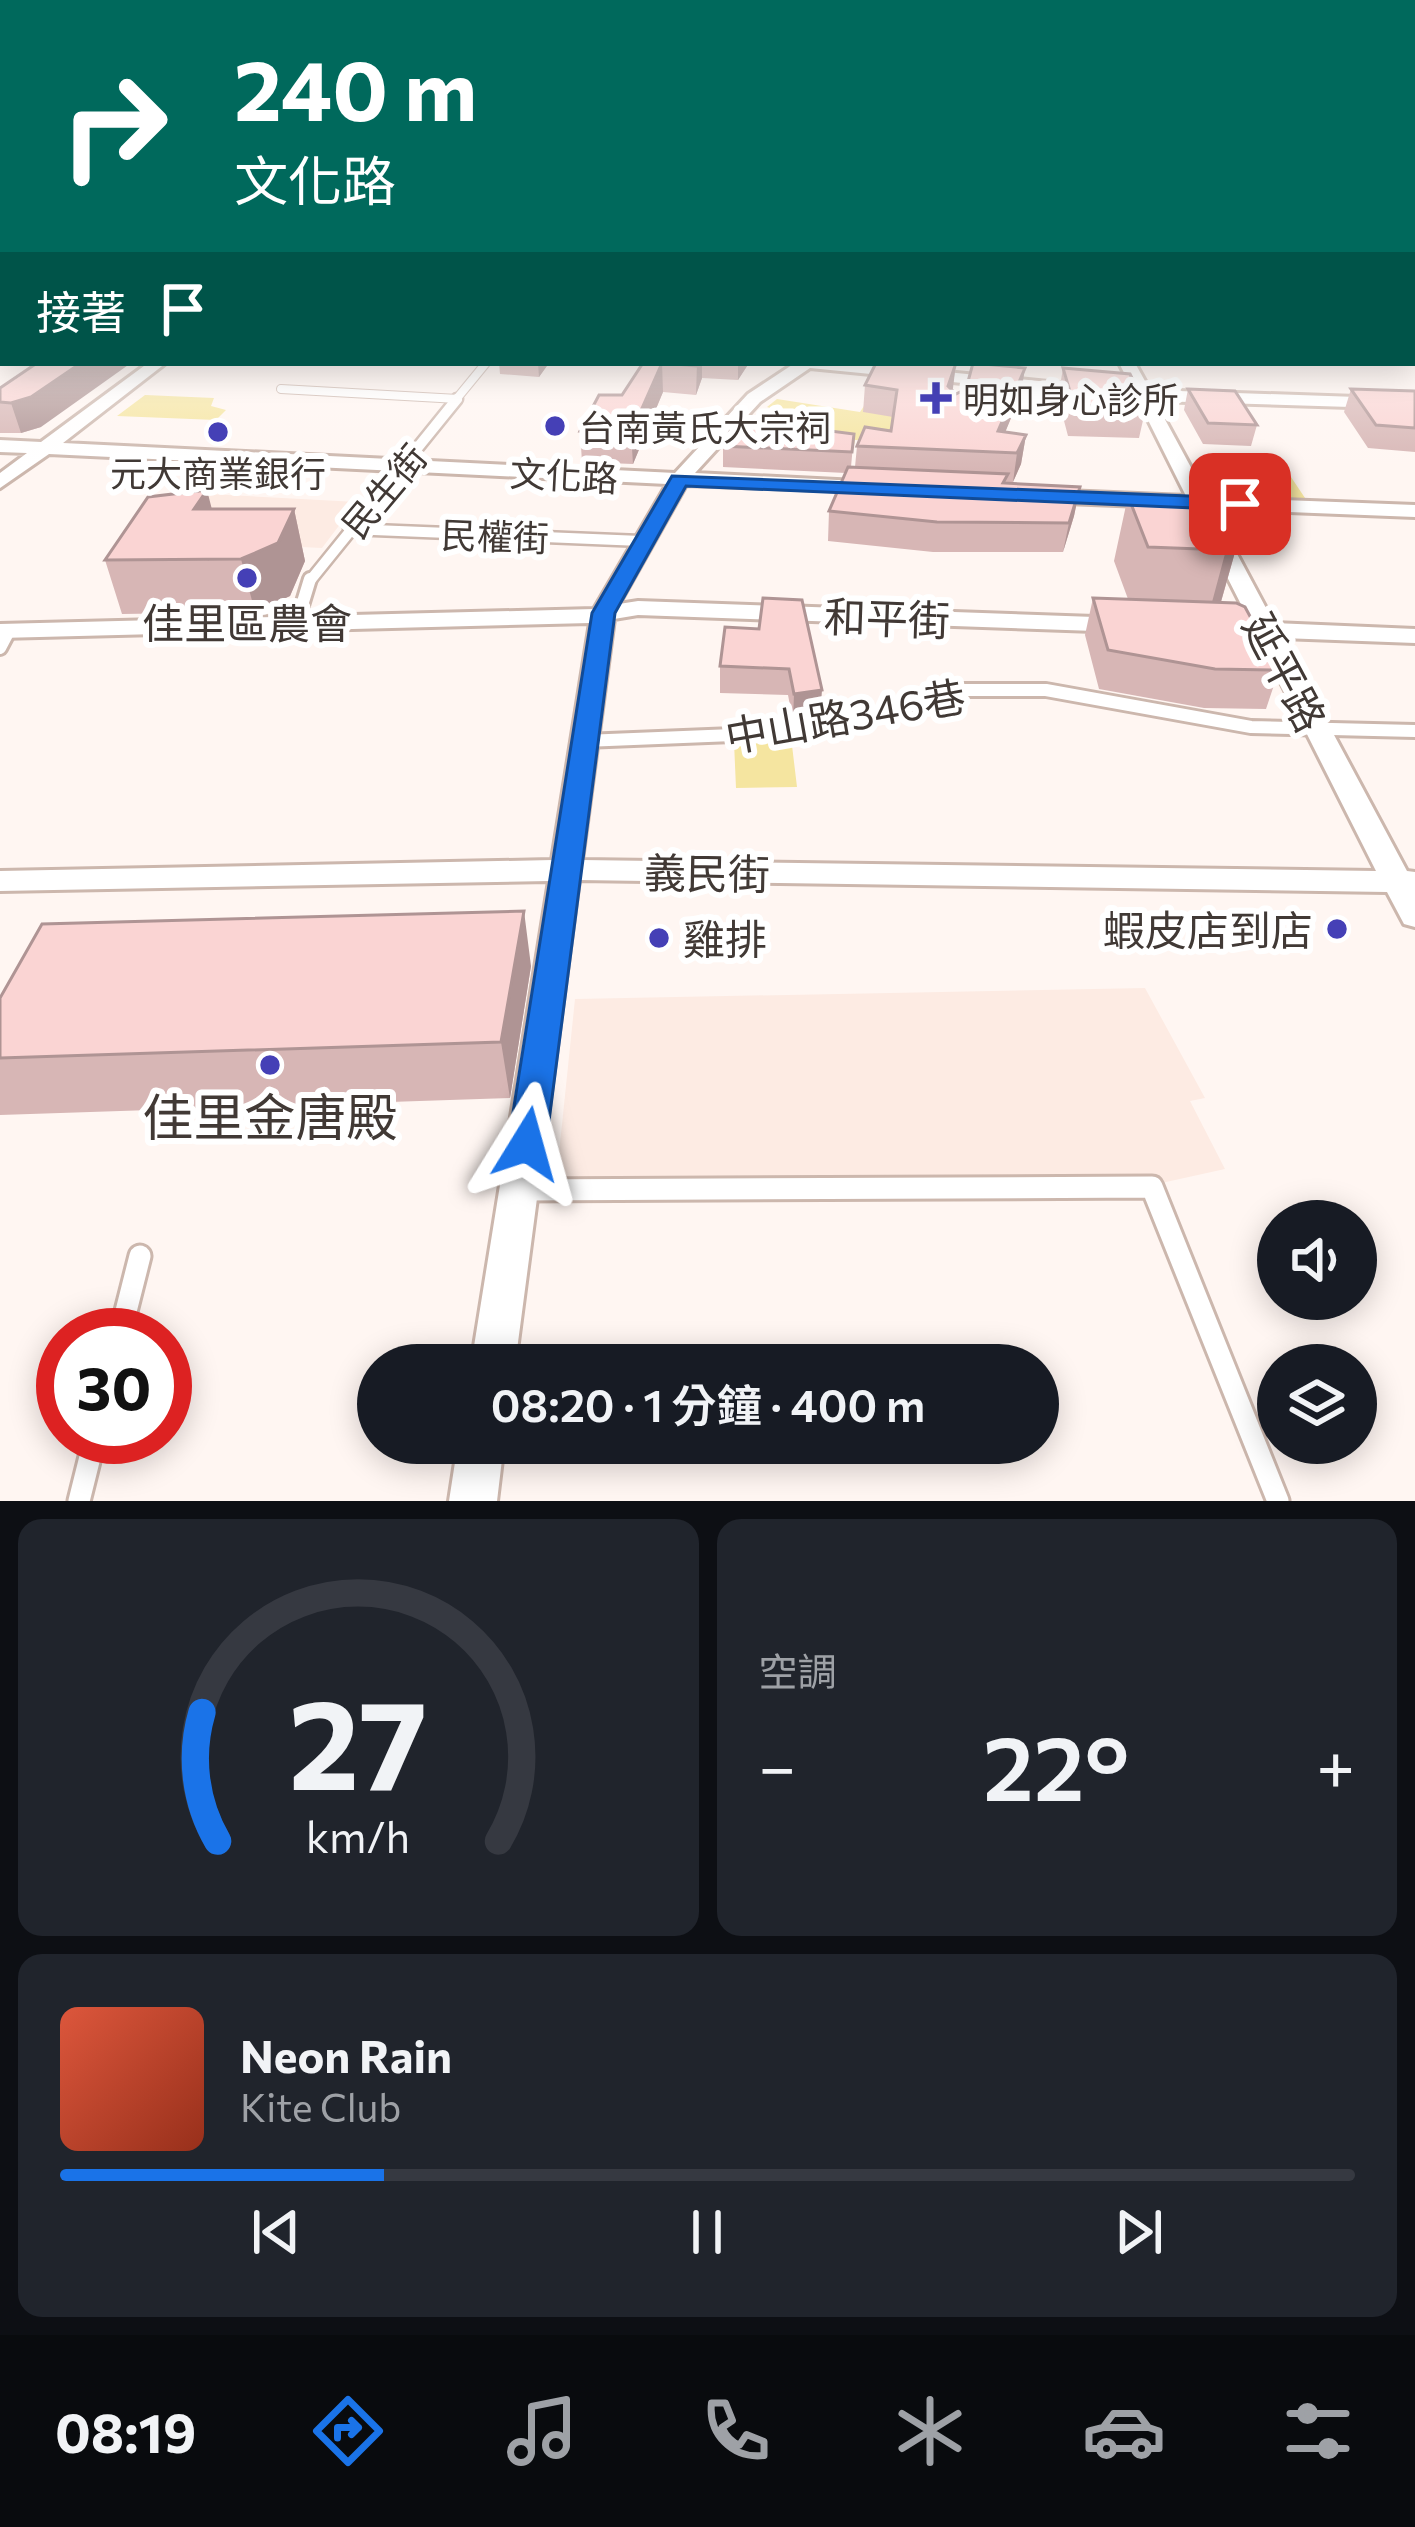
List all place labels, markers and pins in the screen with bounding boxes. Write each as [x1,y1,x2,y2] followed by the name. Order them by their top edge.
[963,376,1179,420] place label: 明如身心診所
[920,382,952,414] marker: 明如身心診所
[579,404,831,448] place label: 台南黃氏大宗祠
[542,413,568,439] marker: 台南黃氏大宗祠
[205,419,231,445] marker: 元大商業銀行
[110,450,326,494] place label: 元大商業銀行
[1189,453,1291,555] pin
[234,565,260,591] marker: 佳里區農會
[142,596,352,648] place label: 佳里區農會
[1103,903,1313,955] place label: 蝦皮店到店
[683,912,767,964] place label: 雞排
[1324,916,1350,942] marker: 蝦皮店到店
[646,925,672,951] marker: 雞排
[257,1052,283,1078] marker: 佳里金唐殿
[142,1084,398,1147] place label: 佳里金唐殿

